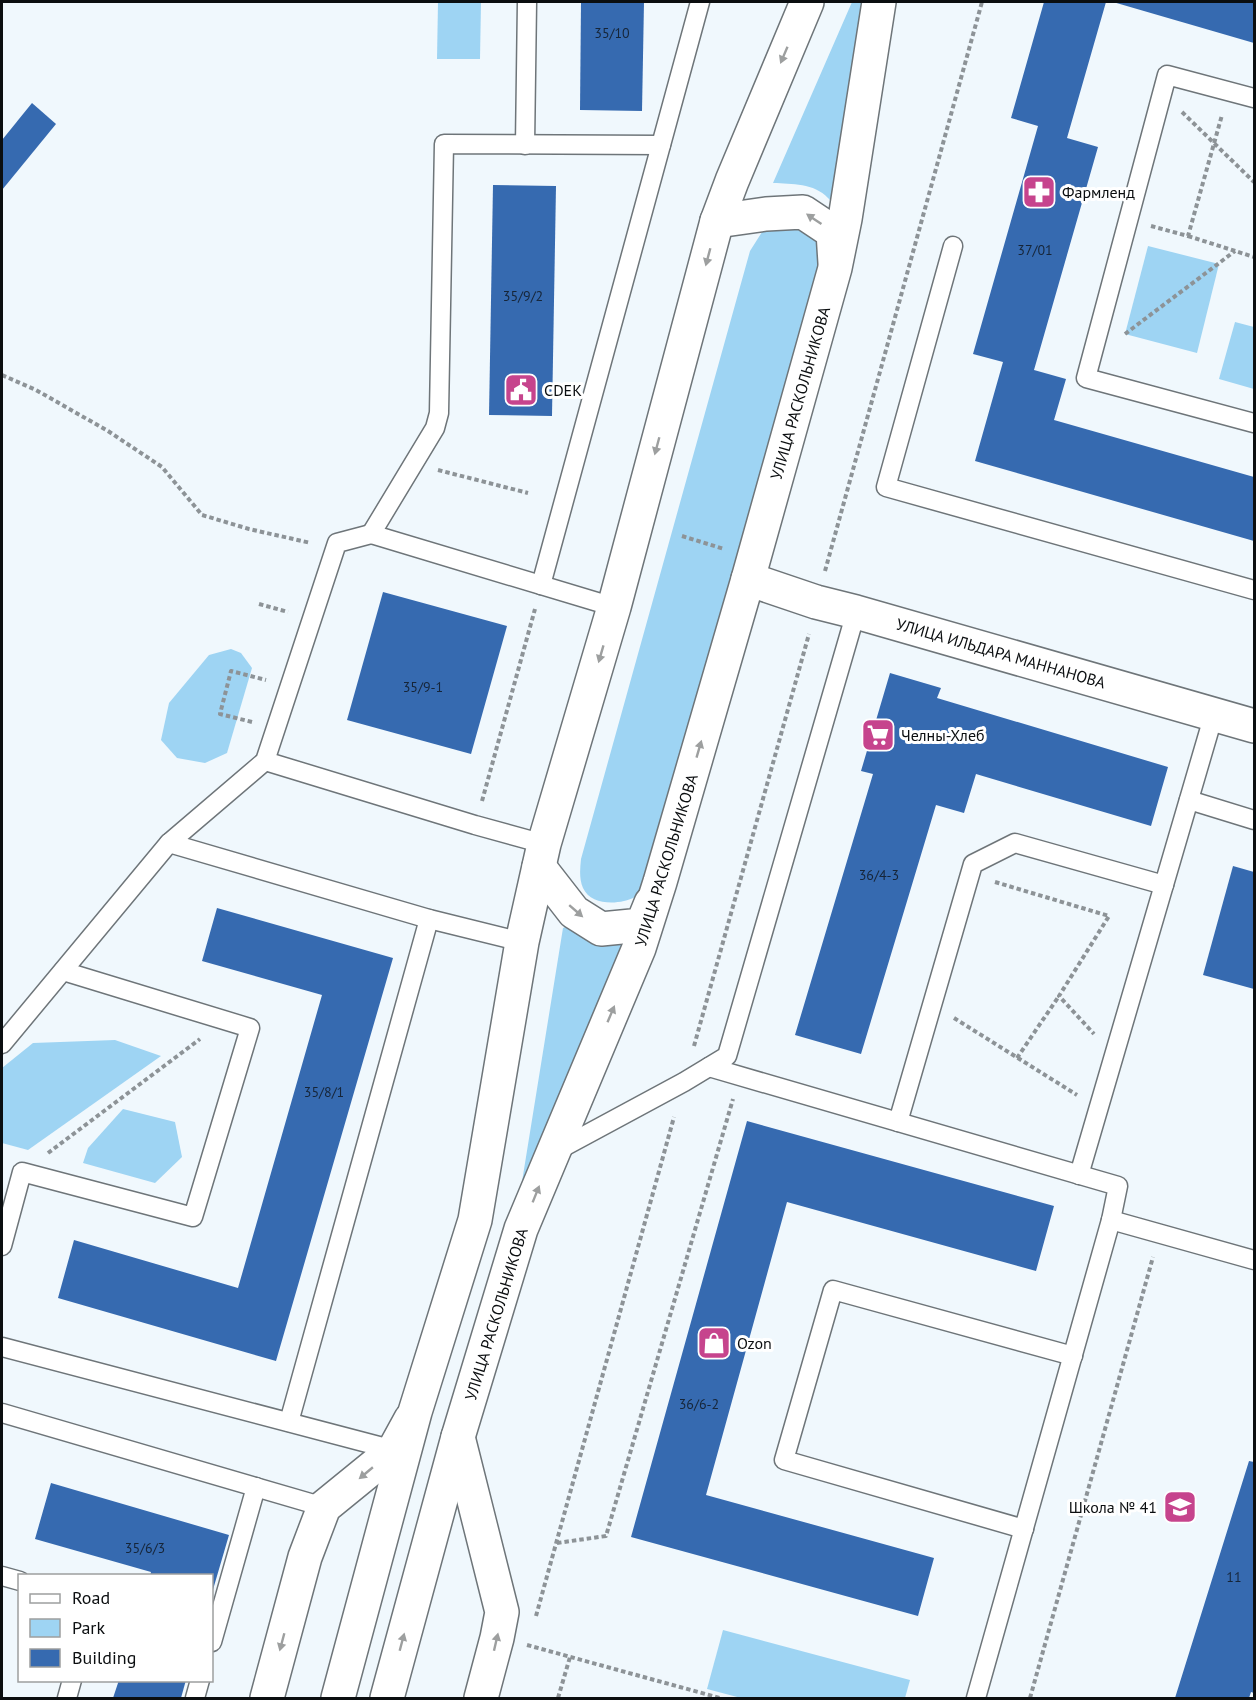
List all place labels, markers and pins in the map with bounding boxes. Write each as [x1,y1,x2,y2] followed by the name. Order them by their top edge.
[1021,174,1057,210] pharmacy icon: Фармленд
[1062,182,1135,202] place label: Фармленд
[503,372,539,408] public building icon: CDEK
[544,380,582,400] place label: CDEK
[860,717,896,753] supermarket icon: Челны-Хлеб
[901,725,985,745] place label: Челны-Хлеб
[696,1325,732,1361] shop icon: Ozon
[737,1333,772,1353] place label: Ozon
[1162,1489,1198,1525] school or university icon: Школа № 41
[1069,1497,1157,1517] place label: Школа № 41

